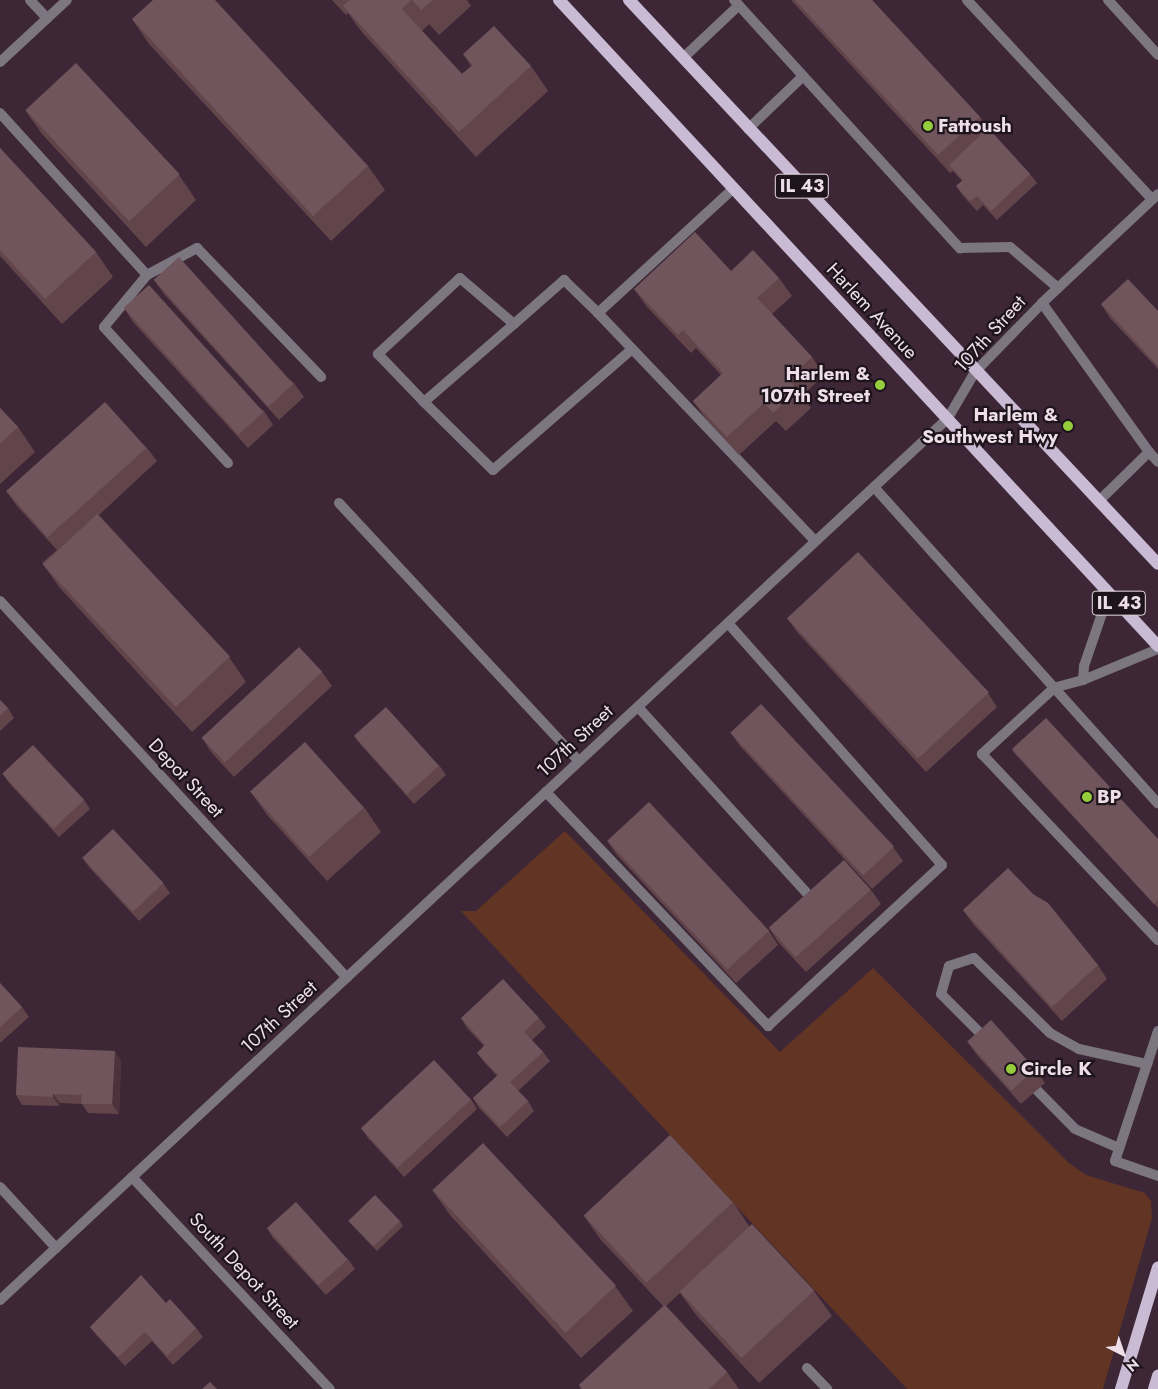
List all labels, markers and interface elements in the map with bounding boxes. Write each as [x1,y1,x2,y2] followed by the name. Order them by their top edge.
[938,115,1012,137] place label: Fattoush
[922,120,934,132] marker: Fattoush
[774,170,830,202] road number: IL 43
[822,258,922,364] street label: Harlem Avenue
[950,291,1030,377] street label: 107th Street
[760,363,870,407] place label: Harlem & 107th Street
[874,379,886,391] marker: Harlem & 107th Street
[922,404,1058,448] place label: Harlem & Southwest Hwy
[1062,420,1074,432] marker: Harlem & Southwest Hwy
[1092,588,1146,618] road number: IL 43
[532,700,618,782] street label: 107th Street
[144,734,228,822] street label: Depot Street
[1097,786,1121,808] place label: BP
[1081,791,1093,803] marker: BP
[236,976,322,1058] street label: 107th Street
[1021,1058,1091,1080] place label: Circle K
[1005,1063,1017,1075] marker: Circle K
[184,1208,304,1334] street label: South Depot Street
[1098,1329,1148,1379] north arrow
[1122,1354,1144,1377] text: N

